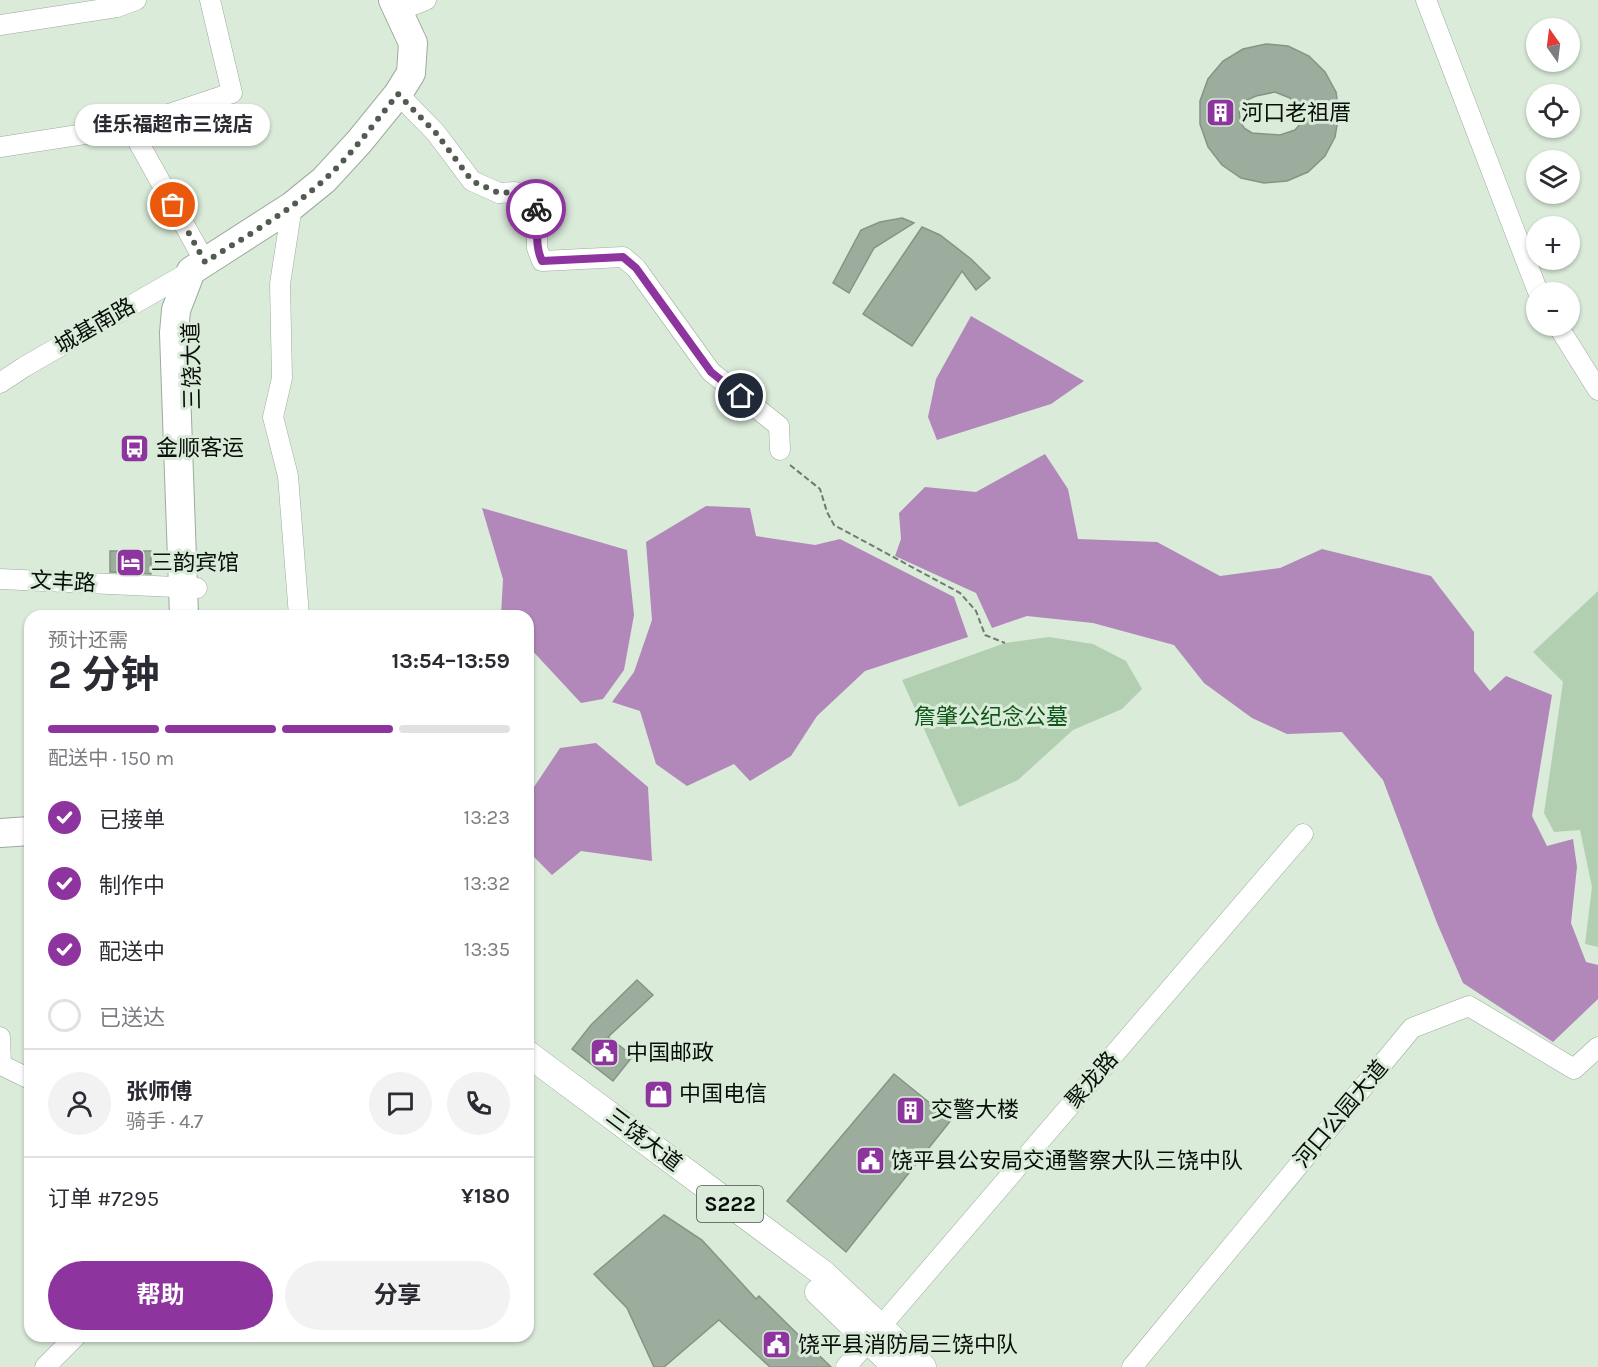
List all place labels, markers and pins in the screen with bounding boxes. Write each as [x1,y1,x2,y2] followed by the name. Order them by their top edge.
[1204,97,1236,129] building icon: 河口老祖厝
[1241,100,1351,126] place label: 河口老祖厝
[76,103,270,145] callout: 佳乐福超市三饶店
[147,179,198,230] pin
[715,370,766,421] pin
[119,432,151,464] bus stop icon: 金顺客运
[156,435,244,461] place label: 金顺客运
[114,547,146,579] hotel icon: 三韵宾馆
[151,550,239,576] place label: 三韵宾馆
[589,1037,621,1069] public building icon: 中国邮政
[626,1040,714,1066] place label: 中国邮政
[642,1078,674,1110] shop icon: 中国电信
[679,1081,767,1107] place label: 中国电信
[894,1094,926,1126] building icon: 交警大楼
[931,1097,1019,1123] place label: 交警大楼
[854,1145,886,1177] public building icon: 饶平县公安局交通警察大队三饶中队
[891,1148,1243,1174] place label: 饶平县公安局交通警察大队三饶中队
[761,1329,793,1361] public building icon: 饶平县消防局三饶中队
[798,1332,1018,1358] place label: 饶平县消防局三饶中队

